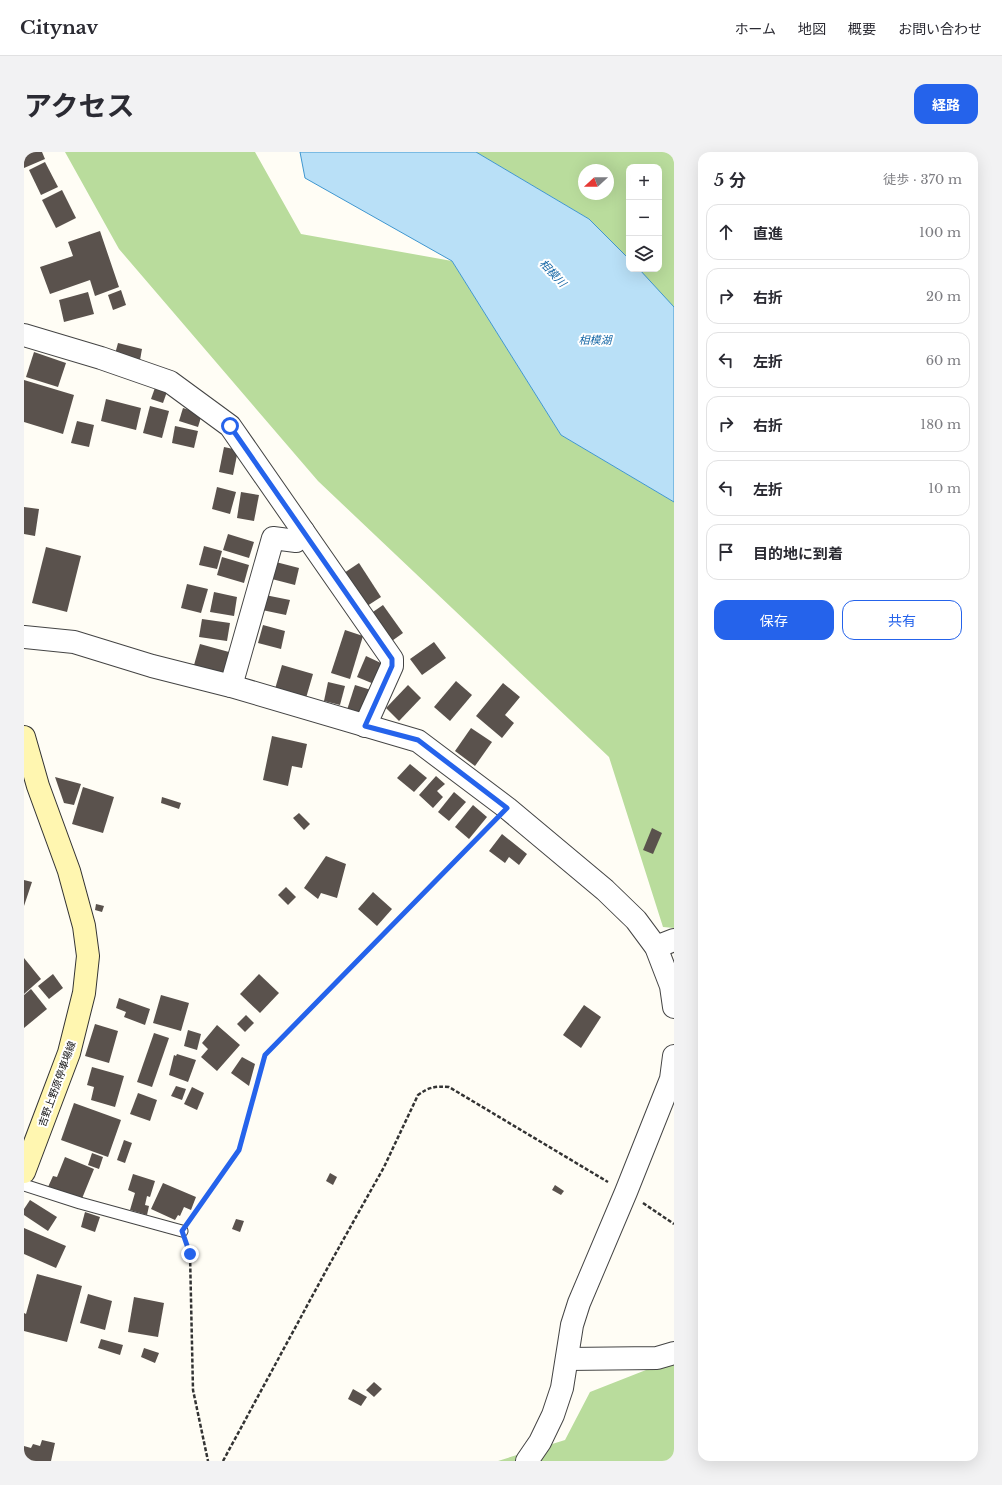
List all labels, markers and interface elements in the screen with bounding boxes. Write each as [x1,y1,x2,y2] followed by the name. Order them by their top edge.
[20,16,98,39] text: Citynav
[734,20,776,38] text: ホーム
[798,20,826,38] text: 地図
[848,20,876,38] text: 概要
[898,20,982,38] text: お問い合わせ
[914,84,978,124] button: 経路
[24,89,135,124] text: アクセス
[578,164,614,200] north arrow
[626,164,662,272] map controls
[626,164,662,200] button: +
[714,170,746,191] text: 5 分
[883,171,962,188] text: 徒歩 · 370 m
[626,200,662,236] button: −
[715,221,737,243] icon: ahead
[753,224,783,243] text: 直進
[919,224,961,241] text: 100 m
[626,236,662,272] button: layers
[537,256,570,291] water label: 相模川
[715,285,737,307] icon: right
[753,288,783,307] text: 右折
[926,288,961,305] text: 20 m
[579,333,613,347] water label: 相模湖
[715,349,737,371] icon: left
[753,352,783,371] text: 左折
[926,352,961,369] text: 60 m
[715,413,737,435] icon: right
[753,416,783,435] text: 右折
[920,416,961,433] text: 180 m
[221,417,239,435] route start
[715,477,737,499] icon: left
[753,480,783,499] text: 左折
[928,480,961,497] text: 10 m
[715,541,737,563] icon: arrive
[753,544,843,563] text: 目的地に到着
[714,600,834,640] button: 保存
[842,600,962,640] button: 共有
[36,1039,78,1129] street label: 吉野上野原停車場線
[181,1245,199,1263] route end

